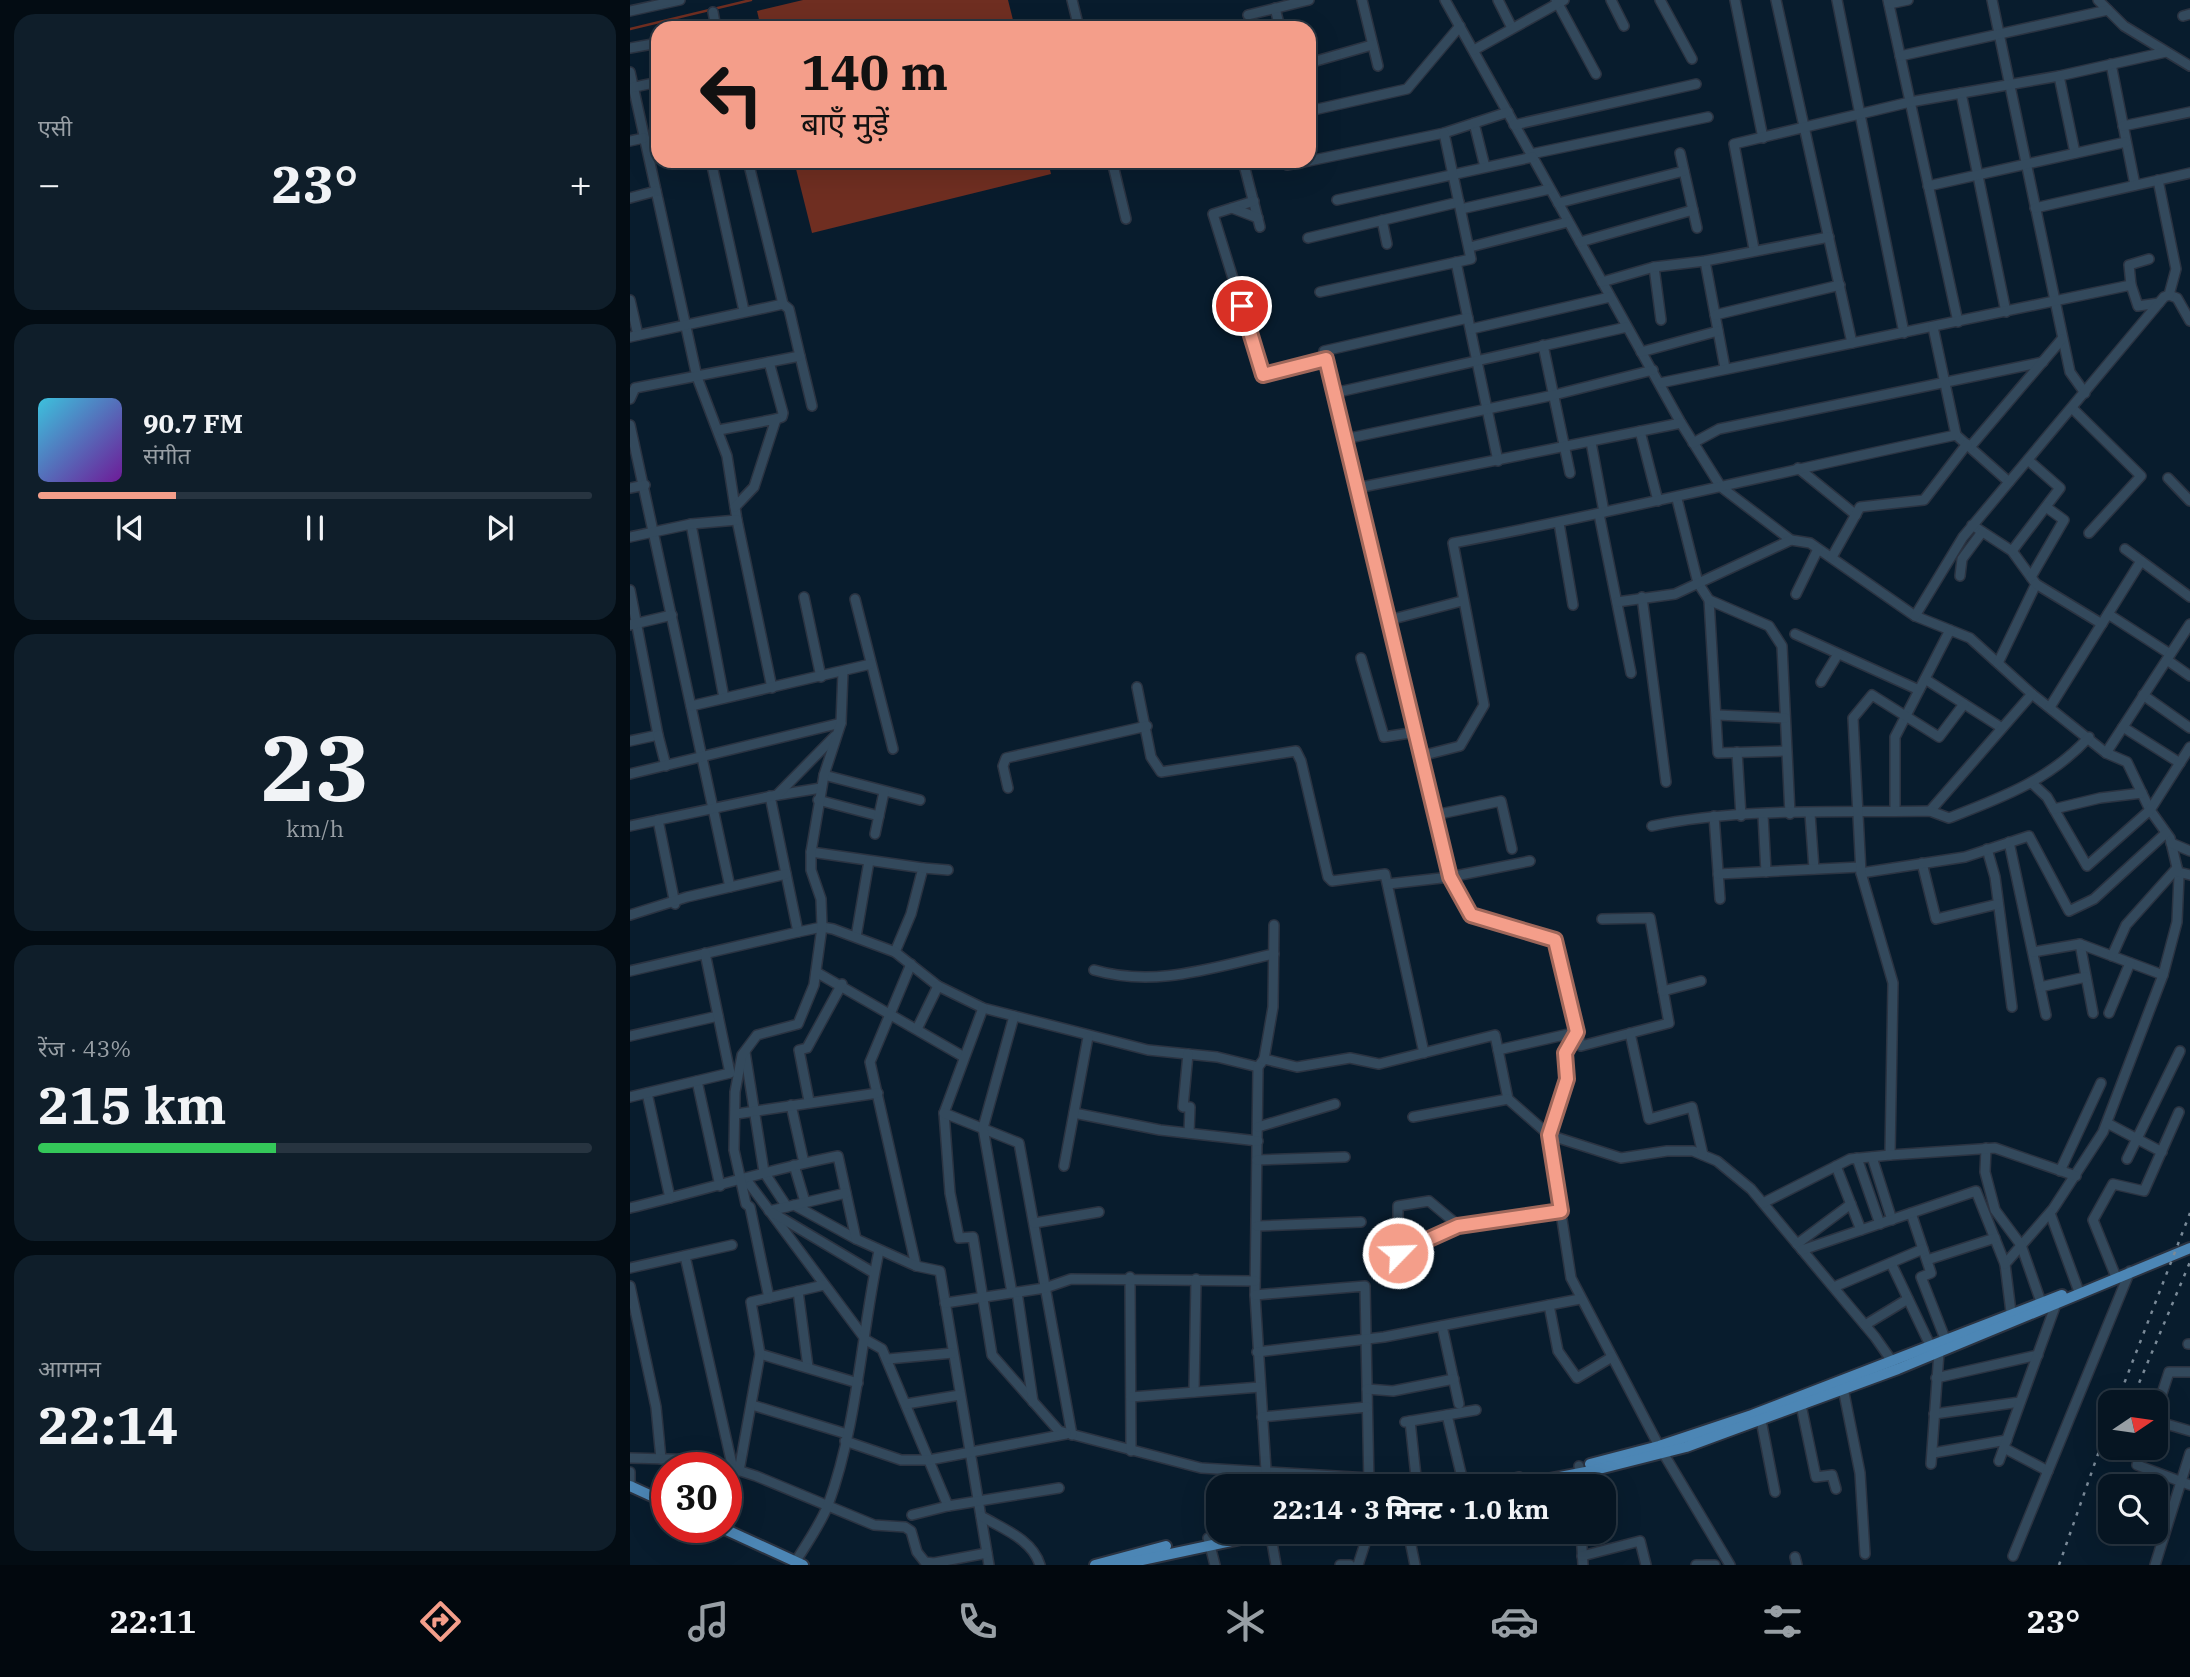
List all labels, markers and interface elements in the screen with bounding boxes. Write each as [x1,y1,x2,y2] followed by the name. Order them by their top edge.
[801,40,948,103] text: 140 m
[686,49,777,140] icon: left
[801,102,889,144] text: बाएँ मुड़ें
[38,112,72,142] text: एसी
[272,150,358,217] text: 23°
[38,159,61,208] text: −
[569,159,592,208] text: +
[1212,276,1272,336] pin
[1223,287,1261,325] icon: arrive
[143,406,243,440] text: 90.7 FM
[143,440,191,470] text: संगीत
[111,509,149,547] icon: previous
[296,509,334,547] icon: pause
[481,509,519,547] icon: next
[260,708,370,826] text: 23
[286,813,344,843] text: km/h
[38,1033,131,1063] text: रेंज · 43%
[38,1071,227,1138] text: 215 km
[1361,1216,1435,1290] position arrow
[38,1353,101,1383] text: आगमन
[2098,1390,2168,1460] north arrow
[2098,1390,2168,1544] map controls
[38,1391,179,1458] text: 22:14
[651,1452,742,1543] speed limit sign: 30
[2098,1474,2168,1544] button: search
[1273,1492,1549,1526] text: 22:14 · 3 मिनट · 1.0 km
[416,1597,465,1646] icon: directions
[684,1597,733,1646] icon: music
[953,1597,1002,1646] icon: phone
[1221,1597,1270,1646] icon: climate
[1490,1597,1539,1646] icon: car
[1758,1597,1807,1646] icon: filters
[110,1600,196,1642] text: 22:11
[2027,1600,2080,1642] text: 23°

